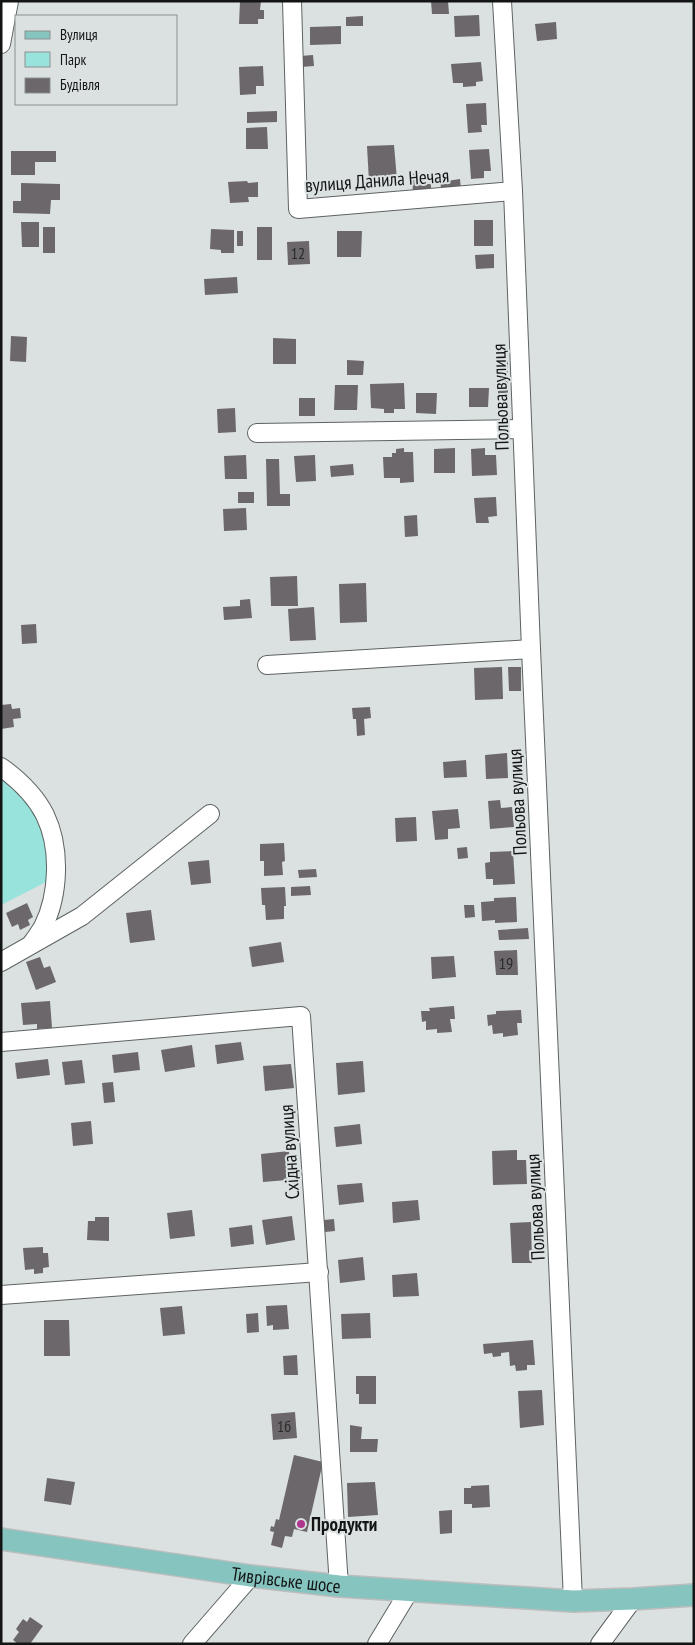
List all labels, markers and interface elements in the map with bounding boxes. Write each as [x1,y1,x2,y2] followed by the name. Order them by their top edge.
[15,15,178,105] legend
[60,25,98,44] text: Вулиця
[60,50,86,69] text: Парк
[60,75,100,94] text: Будівля
[304,163,450,197] street label: вулиця Данила Нечая
[291,243,305,263] house number: 12
[486,343,514,451] street label: Польова вулиця
[502,748,532,856] street label: Польова вулиця
[499,953,513,973] house number: 19
[274,1104,304,1200] street label: Східна вулиця
[520,1153,550,1261] street label: Польова вулиця
[277,1416,291,1436] house number: 1б
[311,1512,377,1536] place label: Продукти
[295,1518,307,1530] marker: Продукти
[230,1561,342,1598] street label: Тиврівське шосе

